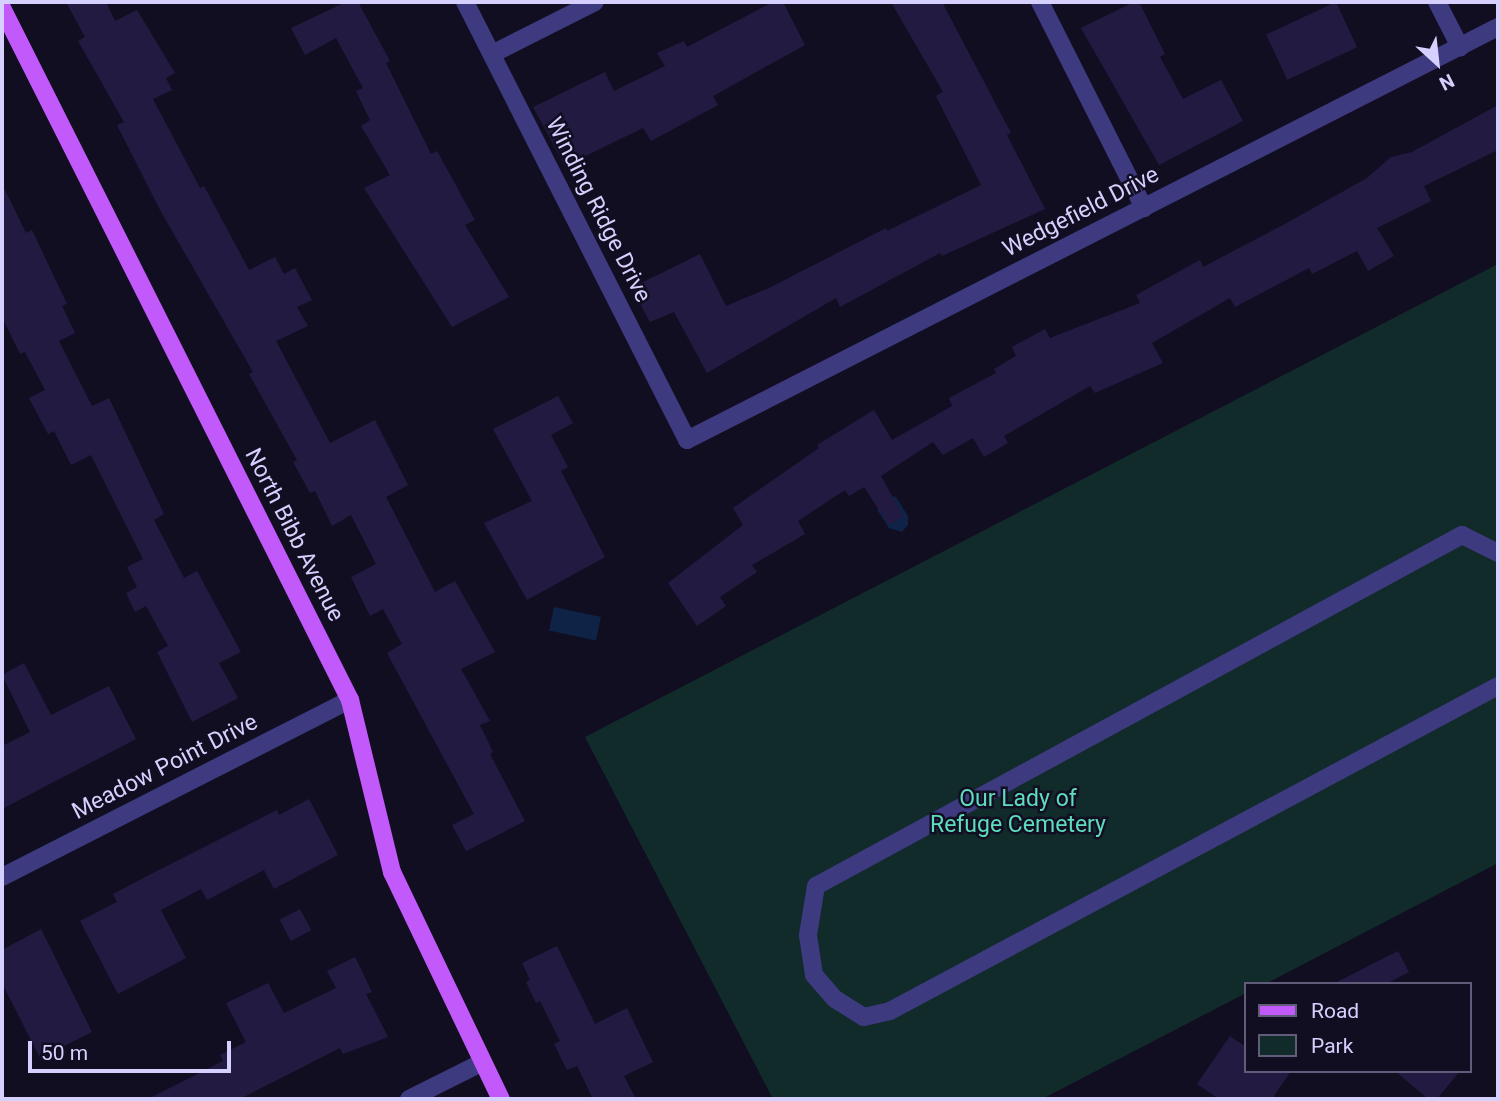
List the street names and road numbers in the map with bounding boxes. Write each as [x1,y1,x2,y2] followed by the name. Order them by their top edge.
[539,113,657,307] street label: Winding Ridge Drive
[998,161,1164,263] street label: Wedgefield Drive
[238,444,350,626] street label: North Bibb Avenue
[68,708,262,826] street label: Meadow Point Drive

